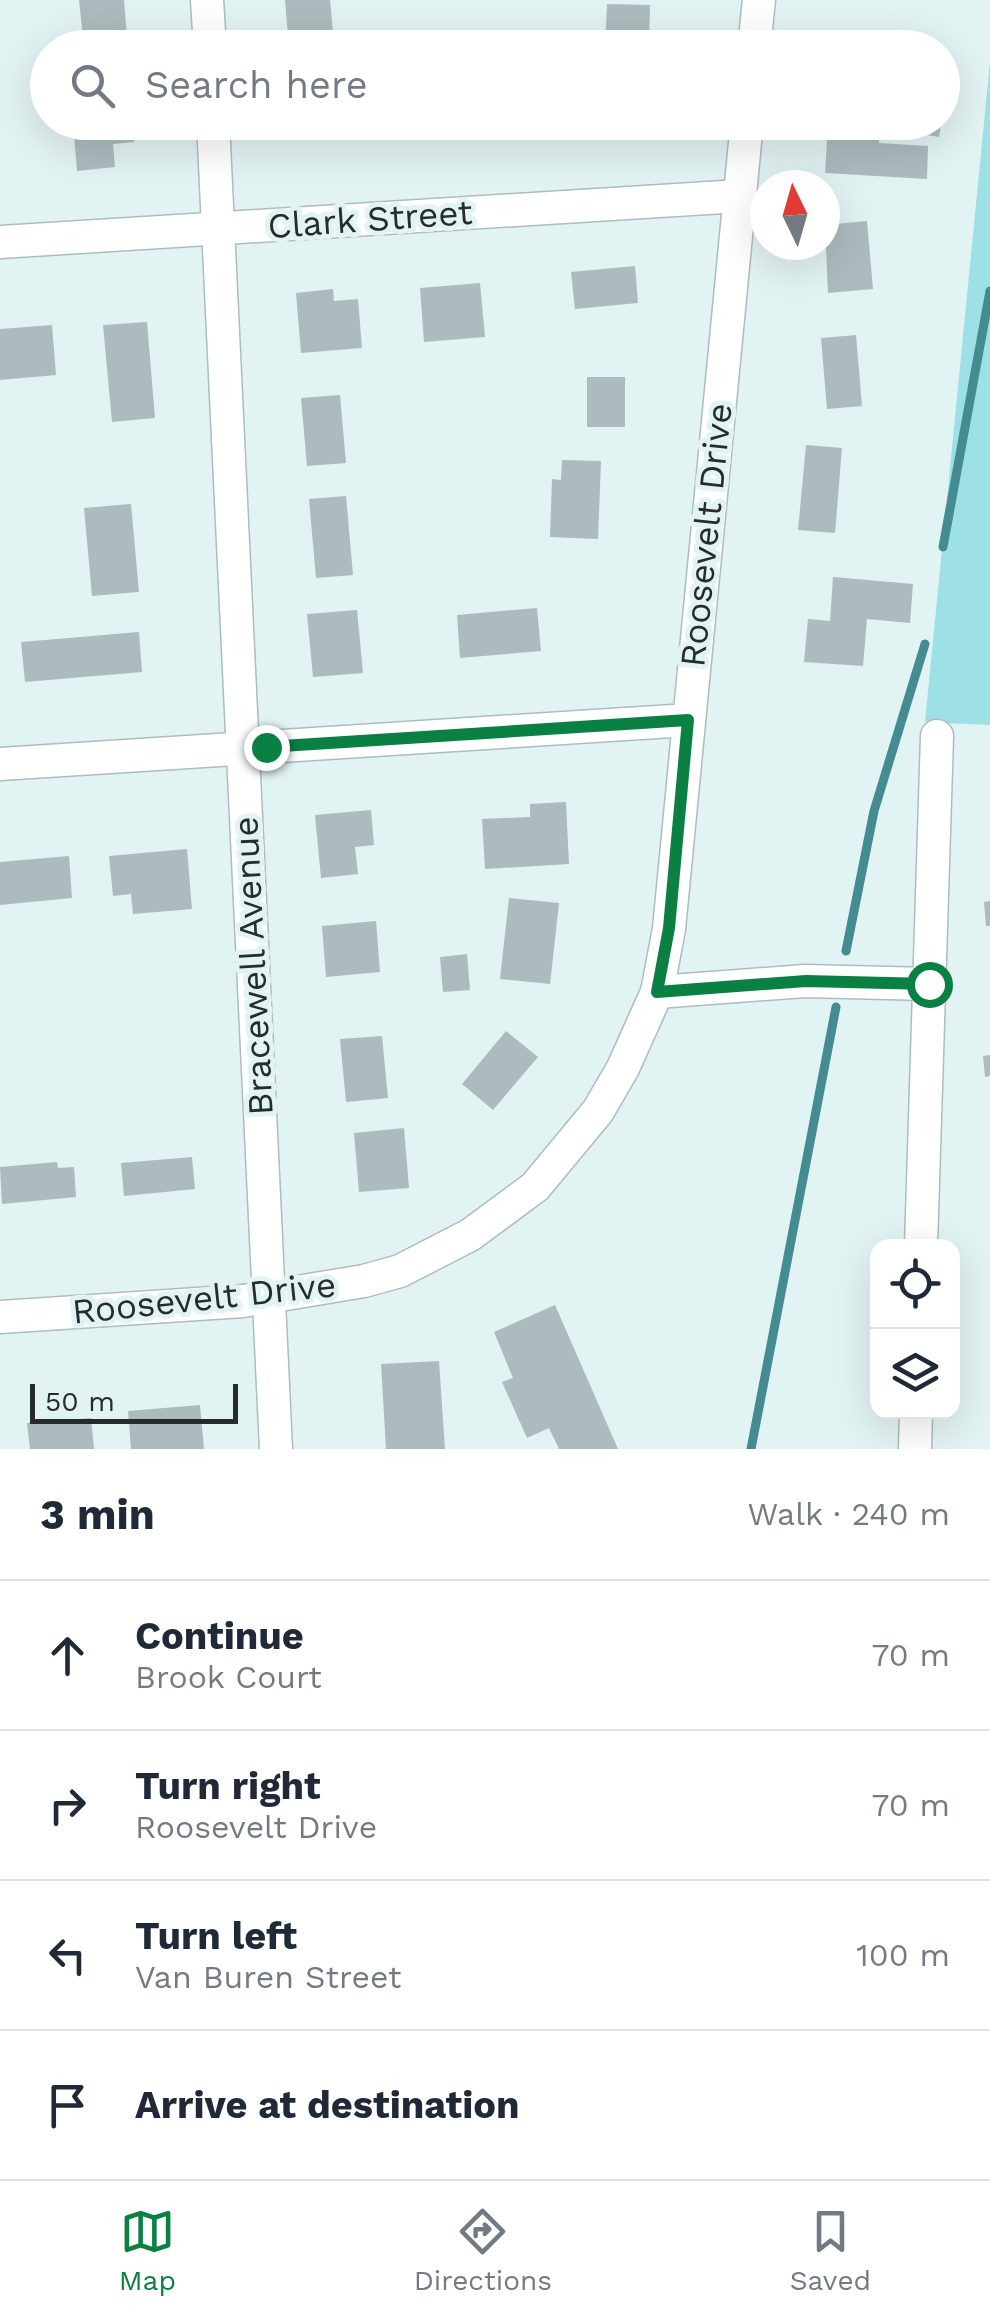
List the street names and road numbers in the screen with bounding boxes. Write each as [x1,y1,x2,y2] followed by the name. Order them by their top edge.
[266,191,474,247] street label: Clark Street
[671,401,741,669] street label: Roosevelt Drive
[224,815,282,1117] street label: Bracewell Avenue
[70,1263,338,1333] street label: Roosevelt Drive

